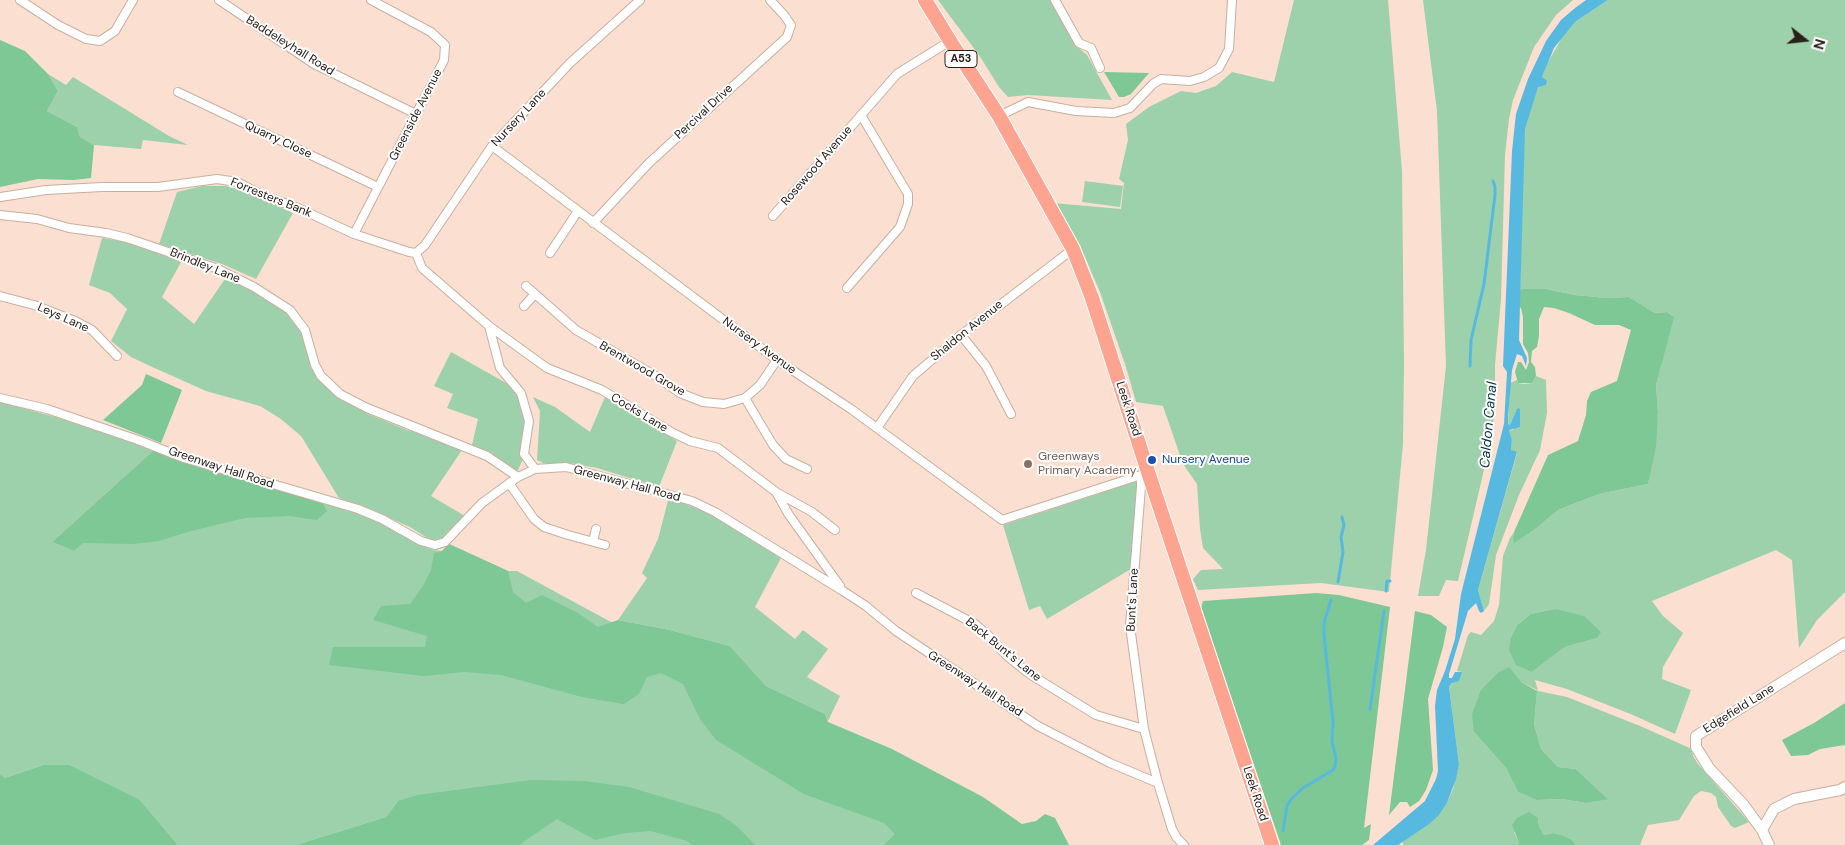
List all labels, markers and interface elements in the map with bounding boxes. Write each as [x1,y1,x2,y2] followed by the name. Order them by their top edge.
[243,13,337,79] street label: Baddeleyhall Road
[1780,15,1830,65] north arrow
[1809,37,1829,52] text: N
[945,51,977,68] road number: A53
[387,67,445,163] street label: Greenside Avenue
[672,81,736,143] street label: Percival Drive
[489,86,549,150] street label: Nursery Lane
[242,118,314,162] street label: Quarry Close
[778,123,856,209] street label: Rosewood Avenue
[228,175,314,221] street label: Forresters Bank
[168,245,242,287] street label: Brindley Lane
[928,298,1006,364] street label: Shaldon Avenue
[35,300,91,336] street label: Leys Lane
[719,314,799,378] street label: Nursery Avenue
[597,339,687,399] street label: Brentwood Grove
[1112,380,1144,438] street label: Leek Road
[1477,381,1501,469] water label: Caldon Canal
[608,390,670,436] street label: Cocks Lane
[166,444,276,492] street label: Greenway Hall Road
[1038,450,1136,478] place label: Greenways Primary Academy
[1162,453,1250,467] place label: Nursery Avenue
[1146,454,1158,466] marker: Nursery Avenue
[1022,458,1034,470] marker: Greenways Primary Academy
[572,463,682,505] street label: Greenway Hall Road
[1124,568,1142,632] street label: Bunt's Lane
[962,615,1044,685] street label: Back Bunt's Lane
[925,648,1025,720] street label: Greenway Hall Road
[1701,681,1777,737] street label: Edgefield Lane
[1239,765,1271,823] street label: Leek Road

